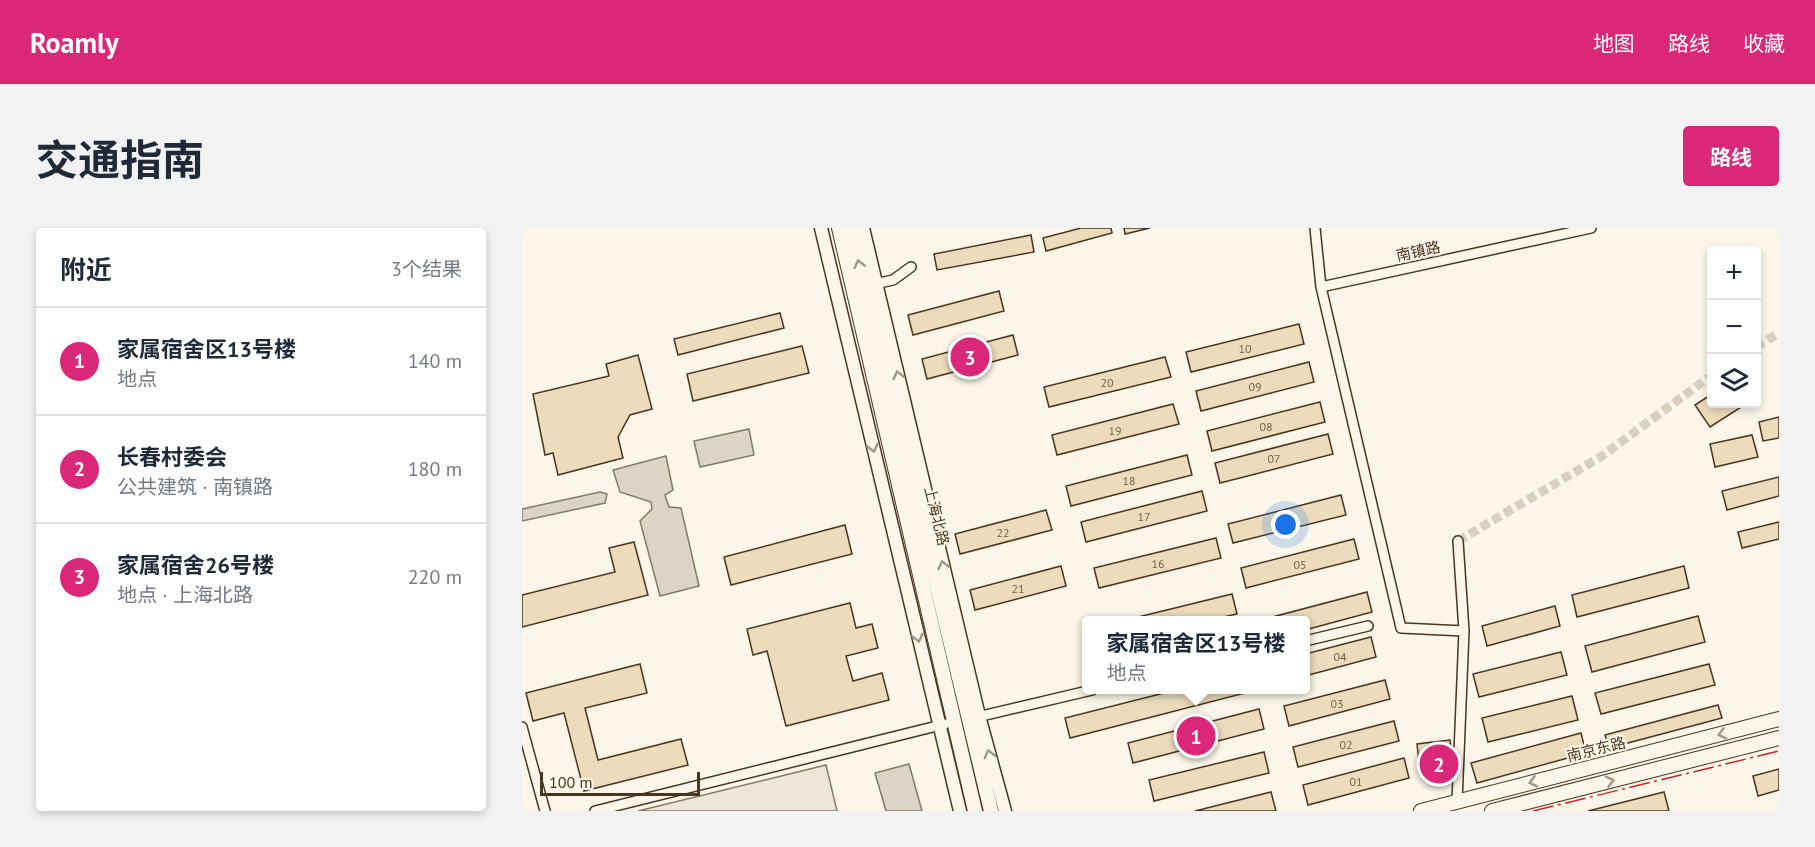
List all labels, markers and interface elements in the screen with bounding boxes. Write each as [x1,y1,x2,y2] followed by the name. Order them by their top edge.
[30,24,119,61] text: Roamly
[1593,30,1635,57] text: 地图
[1668,30,1710,57] text: 路线
[1743,30,1785,57] text: 收藏
[1683,126,1779,186] button: 路线
[36,132,204,187] text: 交通指南
[1394,237,1442,265] street label: 南镇路
[1707,246,1761,408] map controls
[1707,246,1761,300] button: +
[60,253,112,286] text: 附近
[391,256,462,282] text: 3个结果
[854,259,867,269] one-way arrow
[1707,300,1761,354] button: −
[950,334,990,380] pin: 3
[117,335,296,363] text: 家属宿舍区13号楼
[1238,341,1252,356] house number: 10
[74,348,85,374] text: 1
[408,348,462,374] text: 140 m
[1707,354,1761,408] button: layers
[117,366,157,392] text: 地点
[892,371,905,381] one-way arrow
[1100,375,1114,390] house number: 20
[1248,379,1262,394] house number: 09
[1259,419,1273,434] house number: 08
[1108,423,1122,438] house number: 19
[117,443,227,471] text: 长春村委会
[866,443,879,453] one-way arrow
[1267,451,1281,466] house number: 07
[74,456,85,482] text: 2
[408,456,462,482] text: 180 m
[1122,473,1136,488] house number: 18
[117,474,273,500] text: 公共建筑 · 南镇路
[921,485,953,547] street label: 上海北路
[1137,509,1151,524] house number: 17
[1271,510,1300,539] your location
[996,525,1010,540] house number: 22
[117,551,274,579] text: 家属宿舍26号楼
[1151,556,1165,571] house number: 16
[1293,557,1307,572] house number: 05
[938,560,951,570] one-way arrow
[74,564,85,590] text: 3
[408,564,462,590] text: 220 m
[1011,581,1025,596] house number: 21
[117,582,253,608] text: 地点 · 上海北路
[1082,616,1310,694] popup
[1107,629,1285,657] text: 家属宿舍区13号楼
[911,633,924,643] one-way arrow
[1333,649,1347,664] house number: 04
[1107,660,1147,686] text: 地点
[1330,696,1344,711] house number: 03
[1176,714,1216,758] pin: 1
[1718,726,1728,739] one-way arrow
[1565,733,1627,765] street label: 南京东路
[1339,737,1353,752] house number: 02
[1420,742,1458,786] pin: 2
[984,750,997,760] one-way arrow
[540,769,700,796] scale bar
[549,772,592,792] text: 100 m
[1349,774,1363,789] house number: 01
[1529,775,1539,788] one-way arrow
[1604,776,1615,788] one-way arrow

